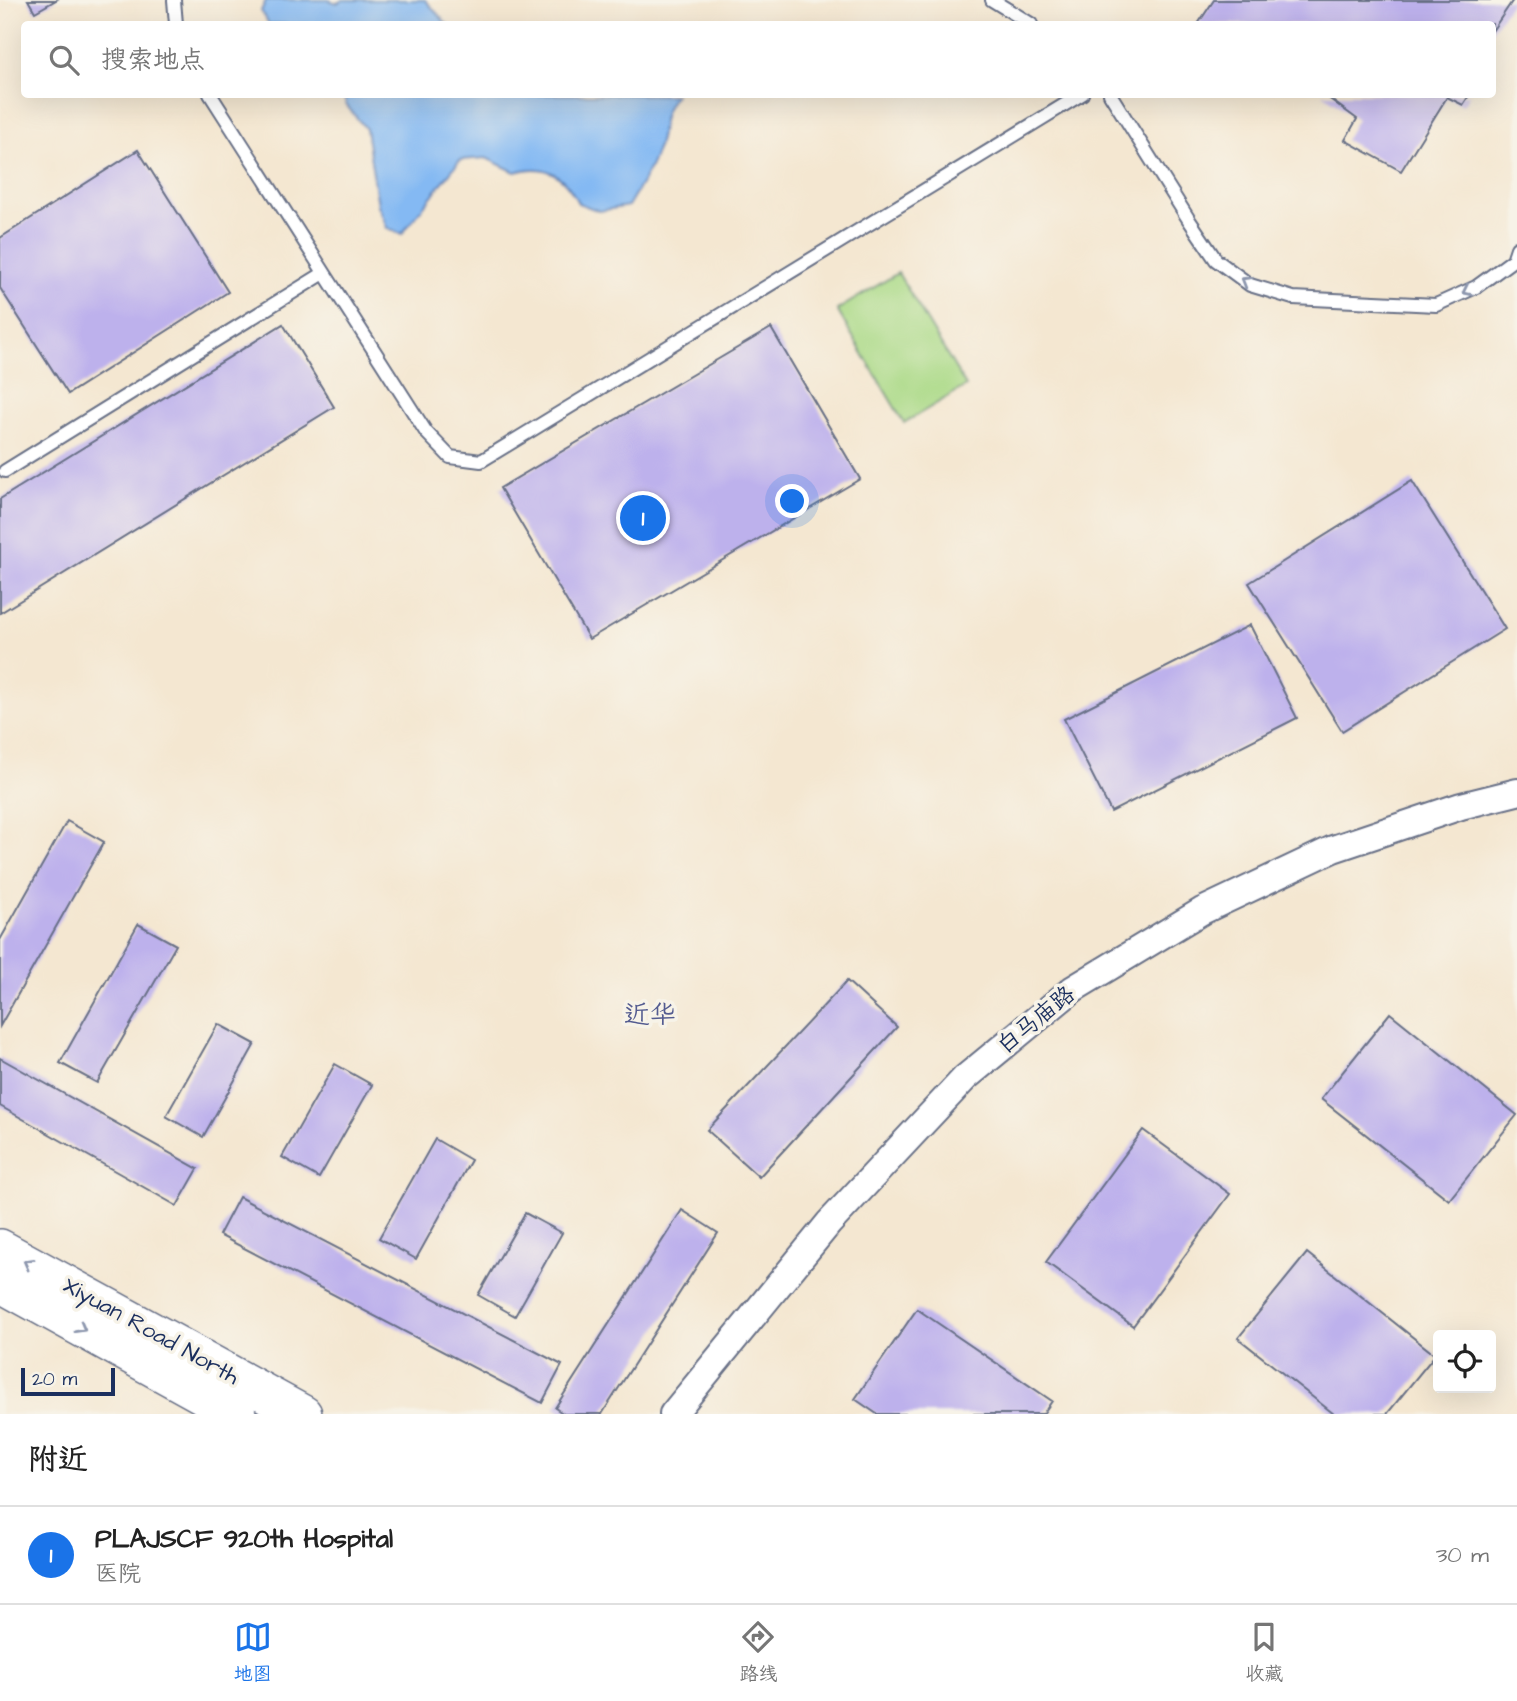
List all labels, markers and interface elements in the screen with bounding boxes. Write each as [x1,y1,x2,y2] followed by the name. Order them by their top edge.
[21,21,1496,98] search box
[45,41,83,79] icon: search
[101,42,205,78] text: 搜索地点
[1241,276,1254,289] one-way arrow
[1462,283,1474,297] one-way arrow
[775,484,809,518] your location
[620,492,666,544] pin: 1
[990,979,1082,1061] street label: 白马庙路
[624,997,676,1033] district label: 近华
[23,1258,36,1271] one-way arrow
[57,1269,245,1394] street label: Xiyuan Road North
[74,1320,87,1333] one-way arrow
[1433,1330,1496,1393] map controls
[1433,1330,1496,1393] button: locate
[21,1365,116,1397] scale bar
[32,1366,77,1393] text: 20 m
[28,1439,88,1481] text: 附近
[95,1521,393,1557] text: PLAJSCF 920th Hospital
[50,1539,52,1571] text: 1
[1436,1539,1489,1571] text: 30 m
[95,1558,141,1590] text: 医院
[234,1618,272,1688] tab: 地图
[739,1618,777,1688] tab: 路线
[1245,1618,1283,1688] tab: 收藏

